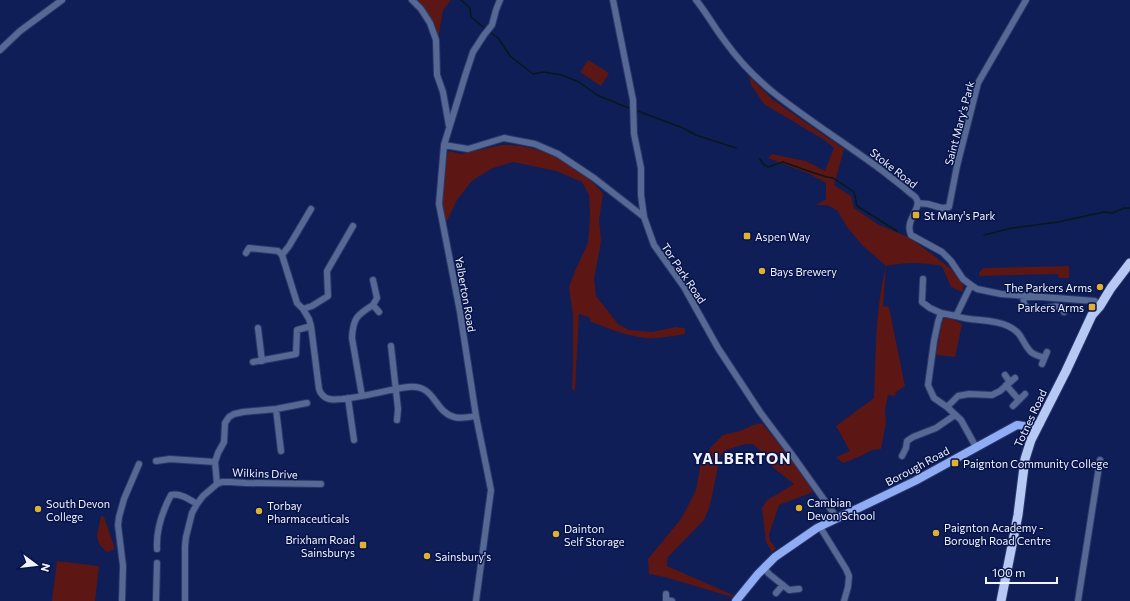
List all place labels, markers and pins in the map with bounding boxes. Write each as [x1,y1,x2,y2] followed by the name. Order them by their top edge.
[924,209,996,222] place label: St Mary's Park
[911,210,921,220] marker: St Mary's Park
[755,230,811,243] place label: Aspen Way
[742,231,752,241] marker: Aspen Way
[770,265,837,278] place label: Bays Brewery
[757,266,767,276] marker: Bays Brewery
[1004,281,1092,294] place label: The Parkers Arms
[1095,282,1105,292] marker: The Parkers Arms
[1018,301,1084,314] place label: Parkers Arms
[1087,302,1097,312] marker: Parkers Arms
[963,457,1108,470] place label: Paignton Community College
[950,458,960,468] marker: Paignton Community College
[807,496,875,522] place label: Cambian Devon School
[46,497,110,523] place label: South Devon College
[267,499,349,525] place label: Torbay Pharmaceuticals
[794,503,804,513] marker: Cambian Devon School
[33,504,43,514] marker: South Devon College
[254,506,264,516] marker: Torbay Pharmaceuticals
[944,521,1051,547] place label: Paignton Academy - Borough Road Centre
[564,522,625,548] place label: Dainton Self Storage
[931,528,941,538] marker: Paignton Academy - Borough Road Centre
[551,529,561,539] marker: Dainton Self Storage
[285,533,355,559] place label: Brixham Road Sainsburys
[358,540,368,550] marker: Brixham Road Sainsburys
[435,550,491,563] place label: Sainsbury's
[422,551,432,561] marker: Sainsbury's

